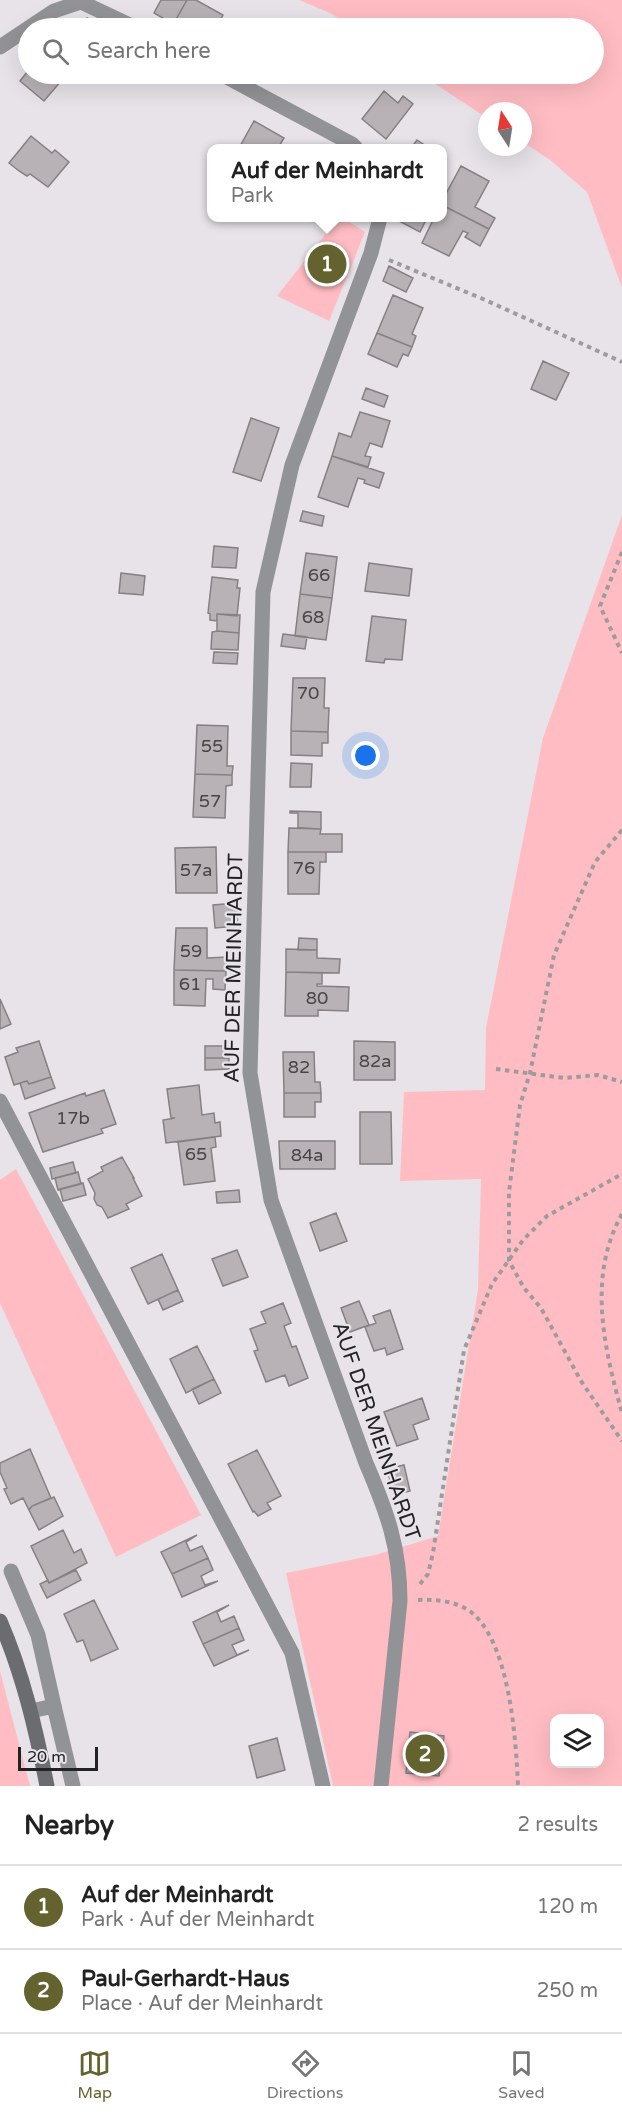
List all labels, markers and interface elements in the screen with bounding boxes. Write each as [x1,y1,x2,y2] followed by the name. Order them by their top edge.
[18,18,604,84] search box
[39,35,72,68] icon: search
[87,38,211,64] text: Search here
[478,102,532,156] north arrow
[207,144,447,222] popup
[231,158,423,184] text: Auf der Meinhardt
[231,184,273,208] text: Park
[308,242,346,286] pin: 1
[308,564,330,586] house number: 66
[302,606,324,628] house number: 68
[297,682,319,704] house number: 70
[201,735,223,757] house number: 55
[351,741,380,770] your location
[199,790,221,812] house number: 57
[219,853,249,1083] street label: AUF DER MEINHARDT
[293,857,315,879] house number: 76
[180,859,212,881] house number: 57a
[180,940,202,962] house number: 59
[179,973,201,995] house number: 61
[306,987,328,1009] house number: 80
[359,1050,391,1072] house number: 82a
[288,1056,310,1078] house number: 82
[56,1107,90,1129] house number: 17b
[185,1143,207,1165] house number: 65
[291,1144,323,1166] house number: 84a
[327,1318,425,1544] street label: AUF DER MEINHARDT
[550,1714,604,1768] map controls
[550,1714,604,1768] button: layers
[406,1732,444,1776] pin: 2
[18,1744,98,1772] scale bar
[27,1747,66,1767] text: 20 m
[24,1810,114,1841] text: Nearby
[518,1813,598,1837] text: 2 results
[81,1882,274,1908] text: Auf der Meinhardt
[37,1895,50,1919] text: 1
[537,1895,598,1919] text: 120 m
[81,1908,314,1932] text: Park · Auf der Meinhardt
[81,1966,290,1992] text: Paul-Gerhardt-Haus
[37,1979,50,2003] text: 2
[537,1979,598,2003] text: 250 m
[81,1992,323,2016] text: Place · Auf der Meinhardt
[77,2047,112,2103] tab: Map
[267,2047,343,2103] tab: Directions
[498,2047,545,2103] tab: Saved

